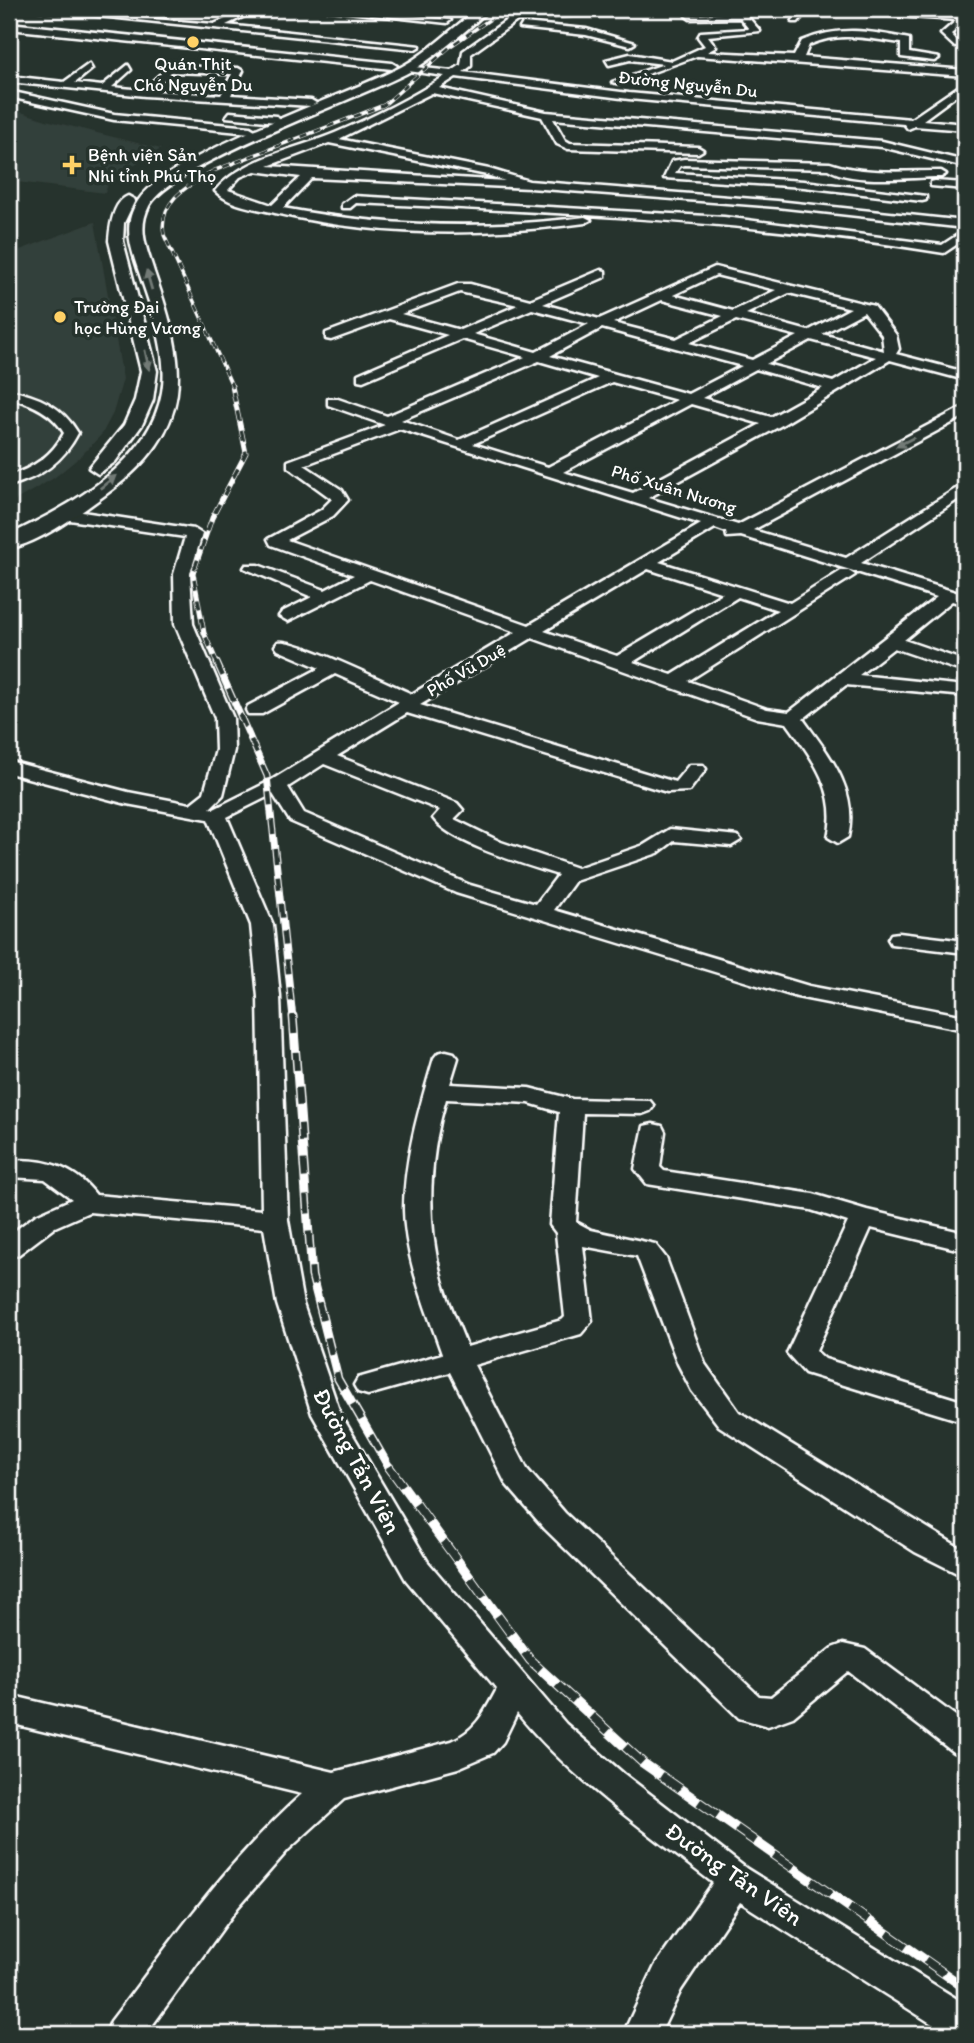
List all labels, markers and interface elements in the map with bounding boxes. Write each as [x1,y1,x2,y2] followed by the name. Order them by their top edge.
[185,34,201,50] marker: Quán Thịt Chó Nguyễn Du
[134,53,253,96] place label: Quán Thịt Chó Nguyễn Du
[617,66,759,102] street label: Đường Nguyễn Du
[88,144,216,187] place label: Bệnh viện Sản Nhi tỉnh Phú Thọ
[62,155,82,175] marker: Bệnh viện Sản Nhi tỉnh Phú Thọ
[143,269,153,290] one-way arrow
[74,296,202,339] place label: Trường Đại học Hùng Vương
[52,309,68,325] marker: Trường Đại học Hùng Vương
[141,349,152,371] one-way arrow
[894,435,914,447] one-way arrow
[609,460,740,519] street label: Phố Xuân Nương
[99,475,117,490] one-way arrow
[422,639,510,701] street label: Phố Vũ Duệ
[307,1383,408,1539] street label: Đường Tản Viên
[660,1816,809,1932] street label: Đường Tản Viên

